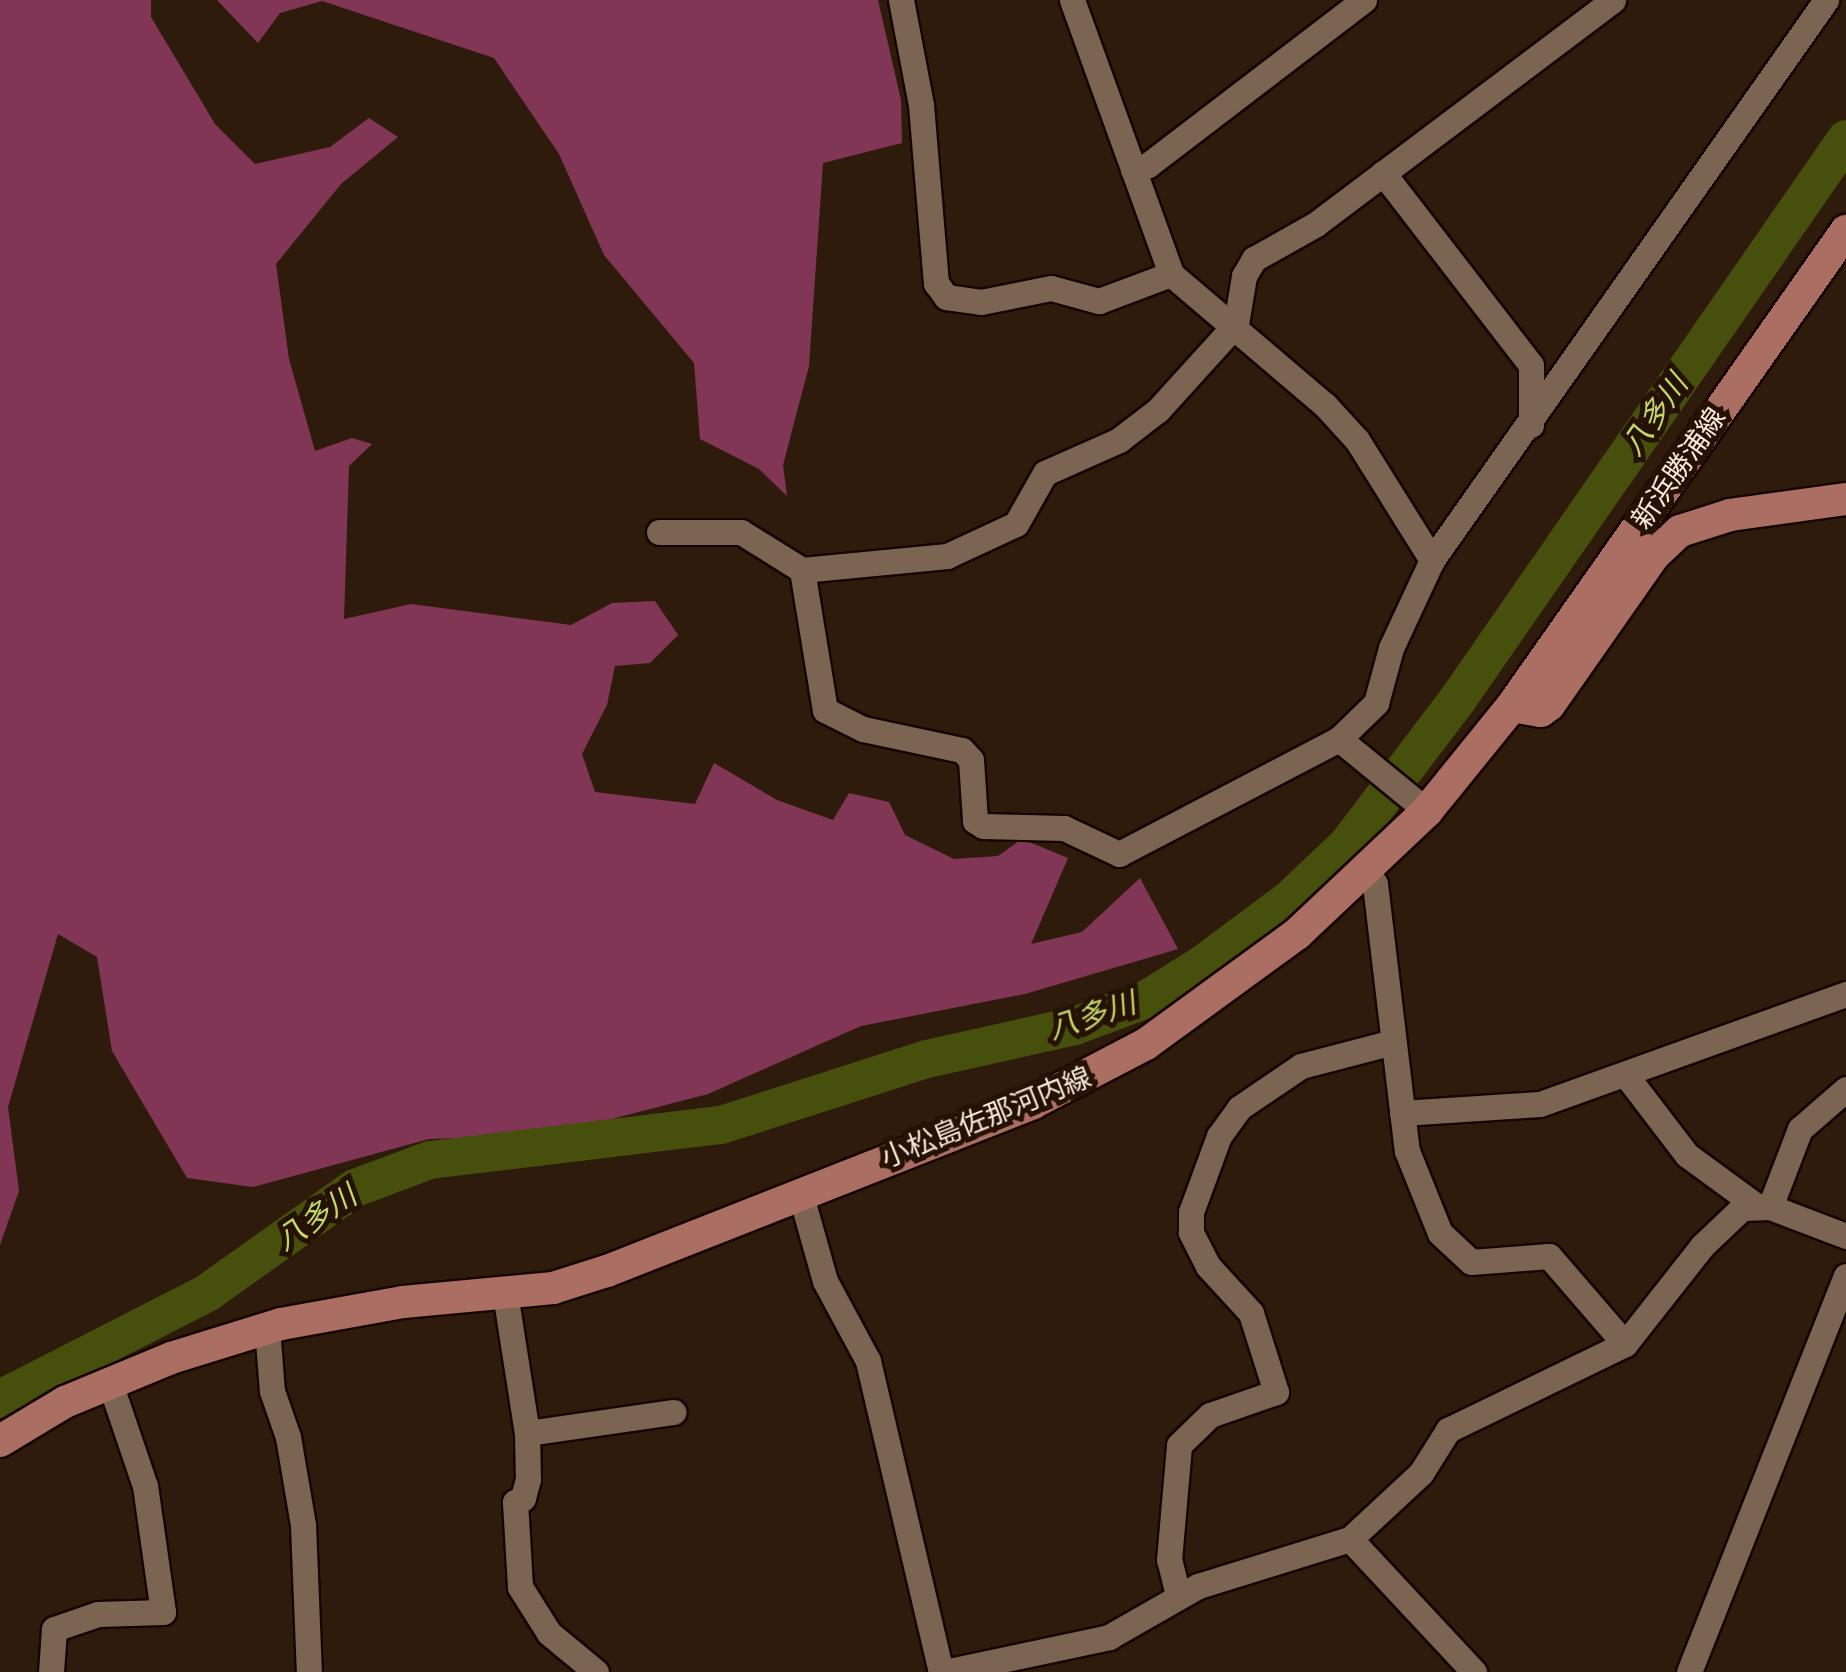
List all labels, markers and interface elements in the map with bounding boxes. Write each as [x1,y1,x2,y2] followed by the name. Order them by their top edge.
[1614,368,1696,462] water label: 八多川
[1624,401,1732,535] street label: 新浜勝浦線
[1044,985,1140,1047] water label: 八多川
[876,1059,1096,1175] street label: 小松島佐那河内線
[269,1178,363,1258] water label: 八多川

